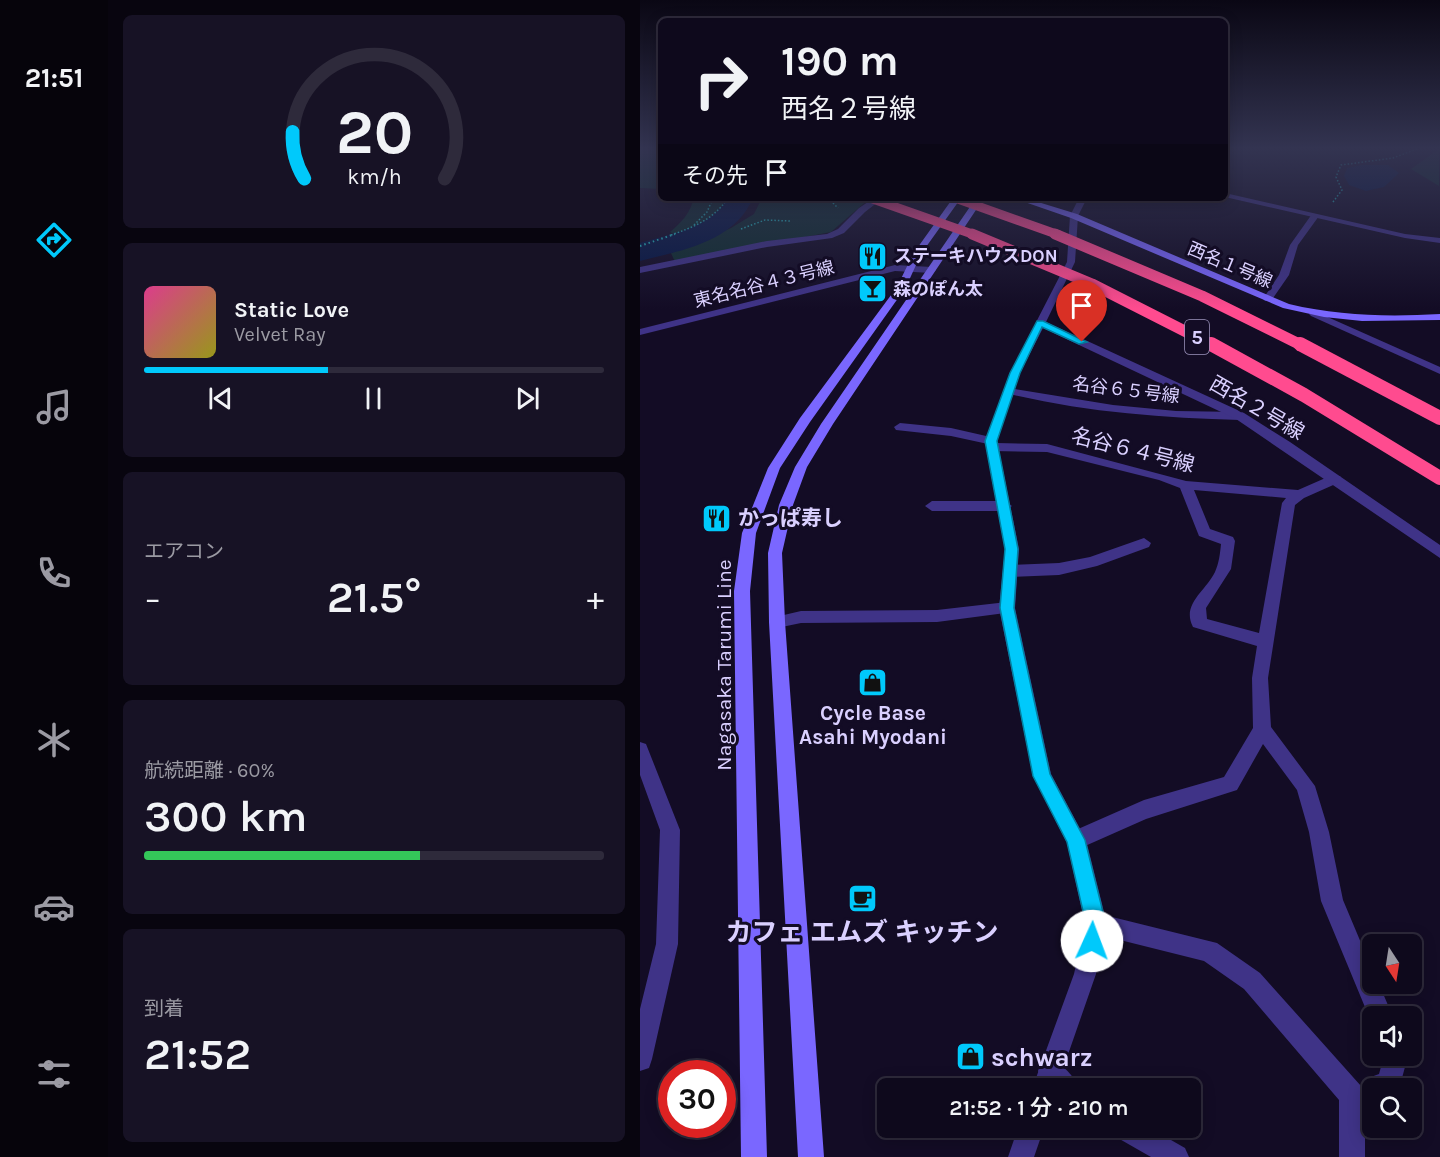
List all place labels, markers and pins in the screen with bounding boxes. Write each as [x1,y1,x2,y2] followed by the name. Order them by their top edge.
[857,240,889,272] restaurant icon: ステーキハウスDON
[894,245,1058,267] place label: ステーキハウスDON
[856,273,888,305] bar icon: 森のぽん太
[893,278,983,300] place label: 森のぽん太
[1056,280,1107,342] pin
[701,502,733,534] restaurant icon: かっぱ寿し
[738,506,843,530] place label: かっぱ寿し
[857,666,889,698] shop icon: Cycle Base Asahi Myodani
[799,701,947,749] place label: Cycle Base Asahi Myodani
[846,882,878,914] cafe icon: カフェ エムズ キッチン
[725,917,999,948] place label: カフェ エムズ キッチン
[954,1041,986,1073] shop icon: schwarz
[991,1042,1093,1073] place label: schwarz

